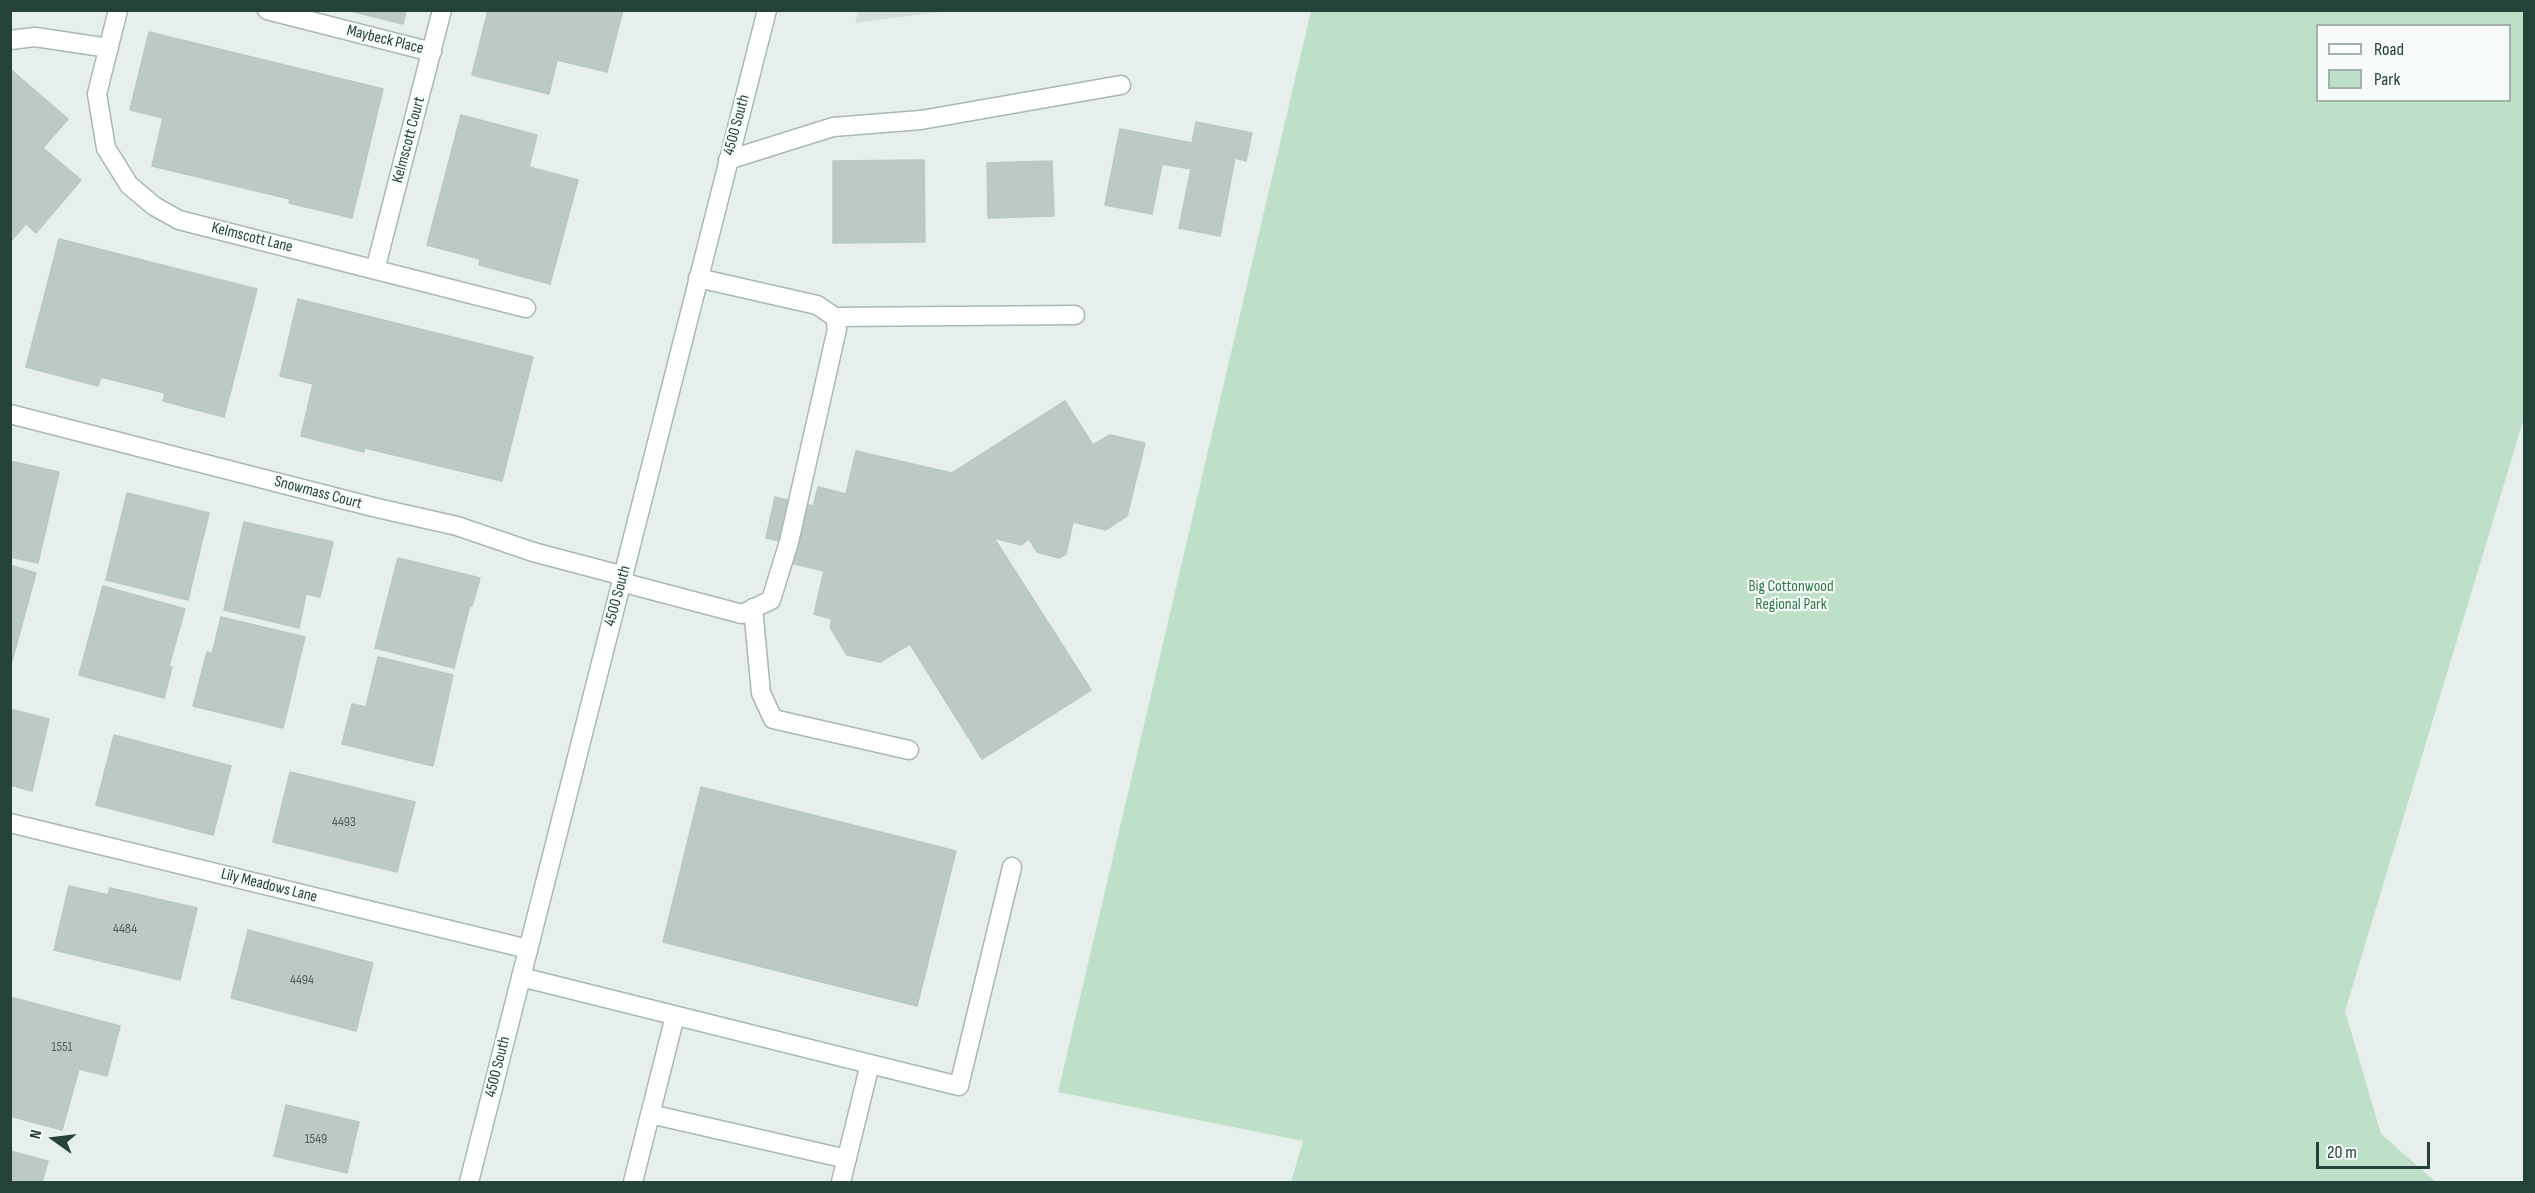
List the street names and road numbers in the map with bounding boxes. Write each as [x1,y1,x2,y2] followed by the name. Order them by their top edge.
[345,21,425,59] street label: Maybeck Place
[720,93,754,157] street label: 4500 South
[388,95,430,185] street label: Kelmscott Court
[209,219,295,257] street label: Kelmscott Lane
[272,472,364,514] street label: Snowmass Court
[601,564,635,628] street label: 4500 South
[219,865,319,907] street label: Lily Meadows Lane
[481,1035,515,1099] street label: 4500 South

